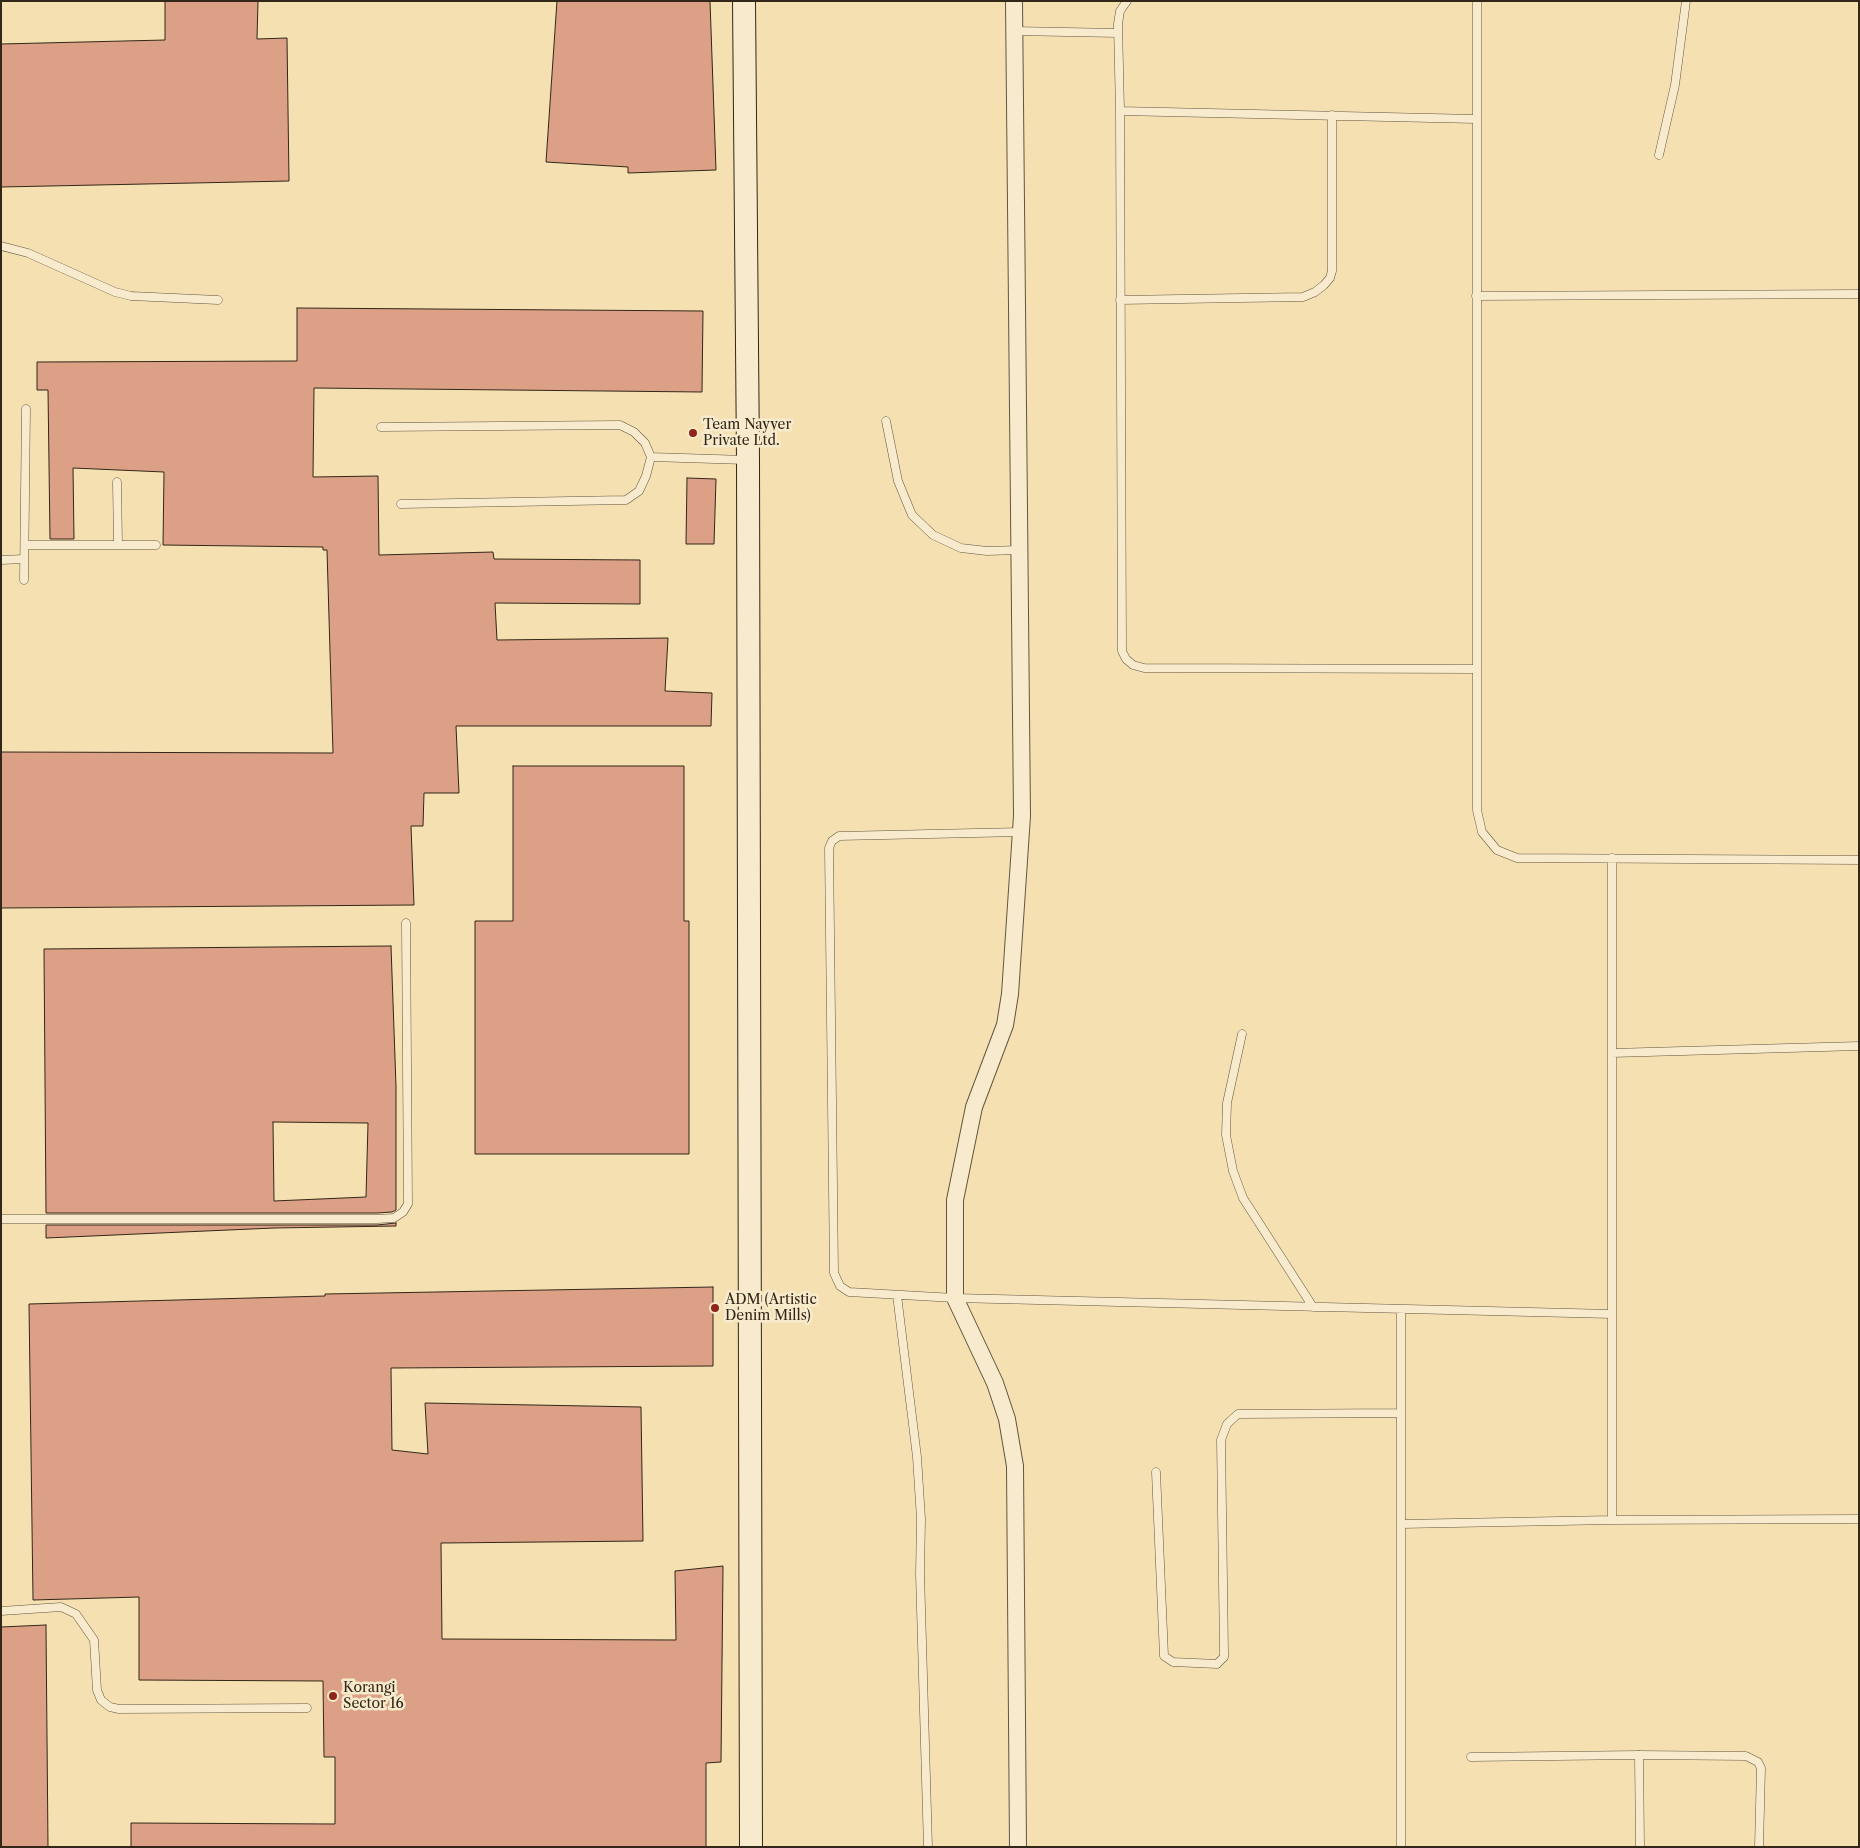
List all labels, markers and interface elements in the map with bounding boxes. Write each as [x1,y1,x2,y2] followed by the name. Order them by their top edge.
[703,417,791,450] place label: Team Nayyer Private Ltd.
[687,427,699,439] marker: Team Nayyer Private Ltd.
[725,1292,817,1324] place label: ADM (Artistic Denim Mills)
[709,1302,721,1314] marker: ADM (Artistic Denim Mills)
[343,1680,404,1712] place label: Korangi Sector 16
[327,1690,339,1702] marker: Korangi Sector 16

